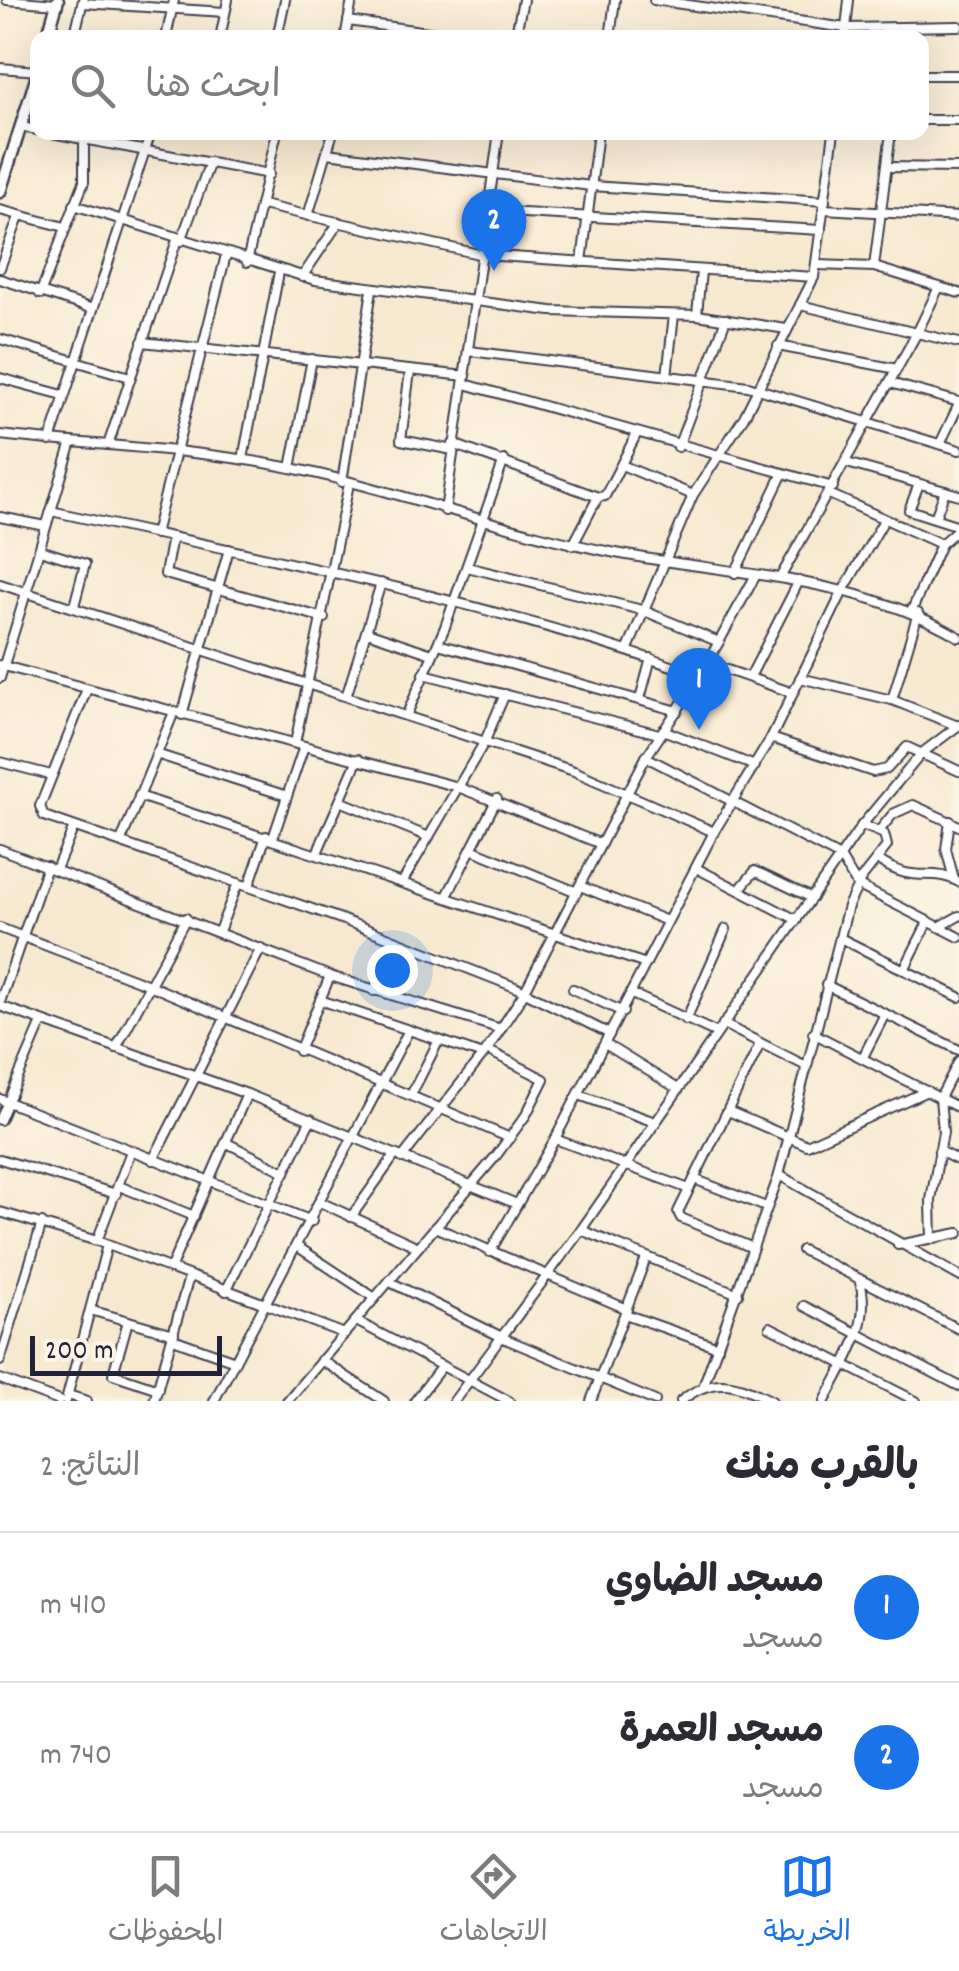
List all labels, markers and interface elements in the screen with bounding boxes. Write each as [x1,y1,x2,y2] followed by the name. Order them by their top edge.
[30,30,929,140] search box
[65,58,120,113] icon: search
[145,61,281,116] text: ابحث هنا
[462,188,526,271] pin: 2
[666,648,732,730] pin: 1
[367,945,418,996] your location
[30,1331,222,1376] scale bar
[45,1333,113,1373] text: 200 m
[725,1440,919,1500] text: بالقرب منك
[40,1446,140,1492] text: النتائج: 2
[606,1556,824,1611] text: مسجد الضاوي
[40,1584,107,1630] text: 410 m
[883,1584,890,1630] text: 1
[742,1618,824,1664] text: مسجد
[619,1706,824,1761] text: مسجد العمرة
[40,1734,112,1780] text: 740 m
[880,1734,894,1780] text: 2
[742,1768,824,1814] text: مسجد
[108,1849,223,1955] tab: المحفوظات
[439,1849,548,1955] tab: الاتجاهات
[764,1849,851,1955] tab: الخريطة

